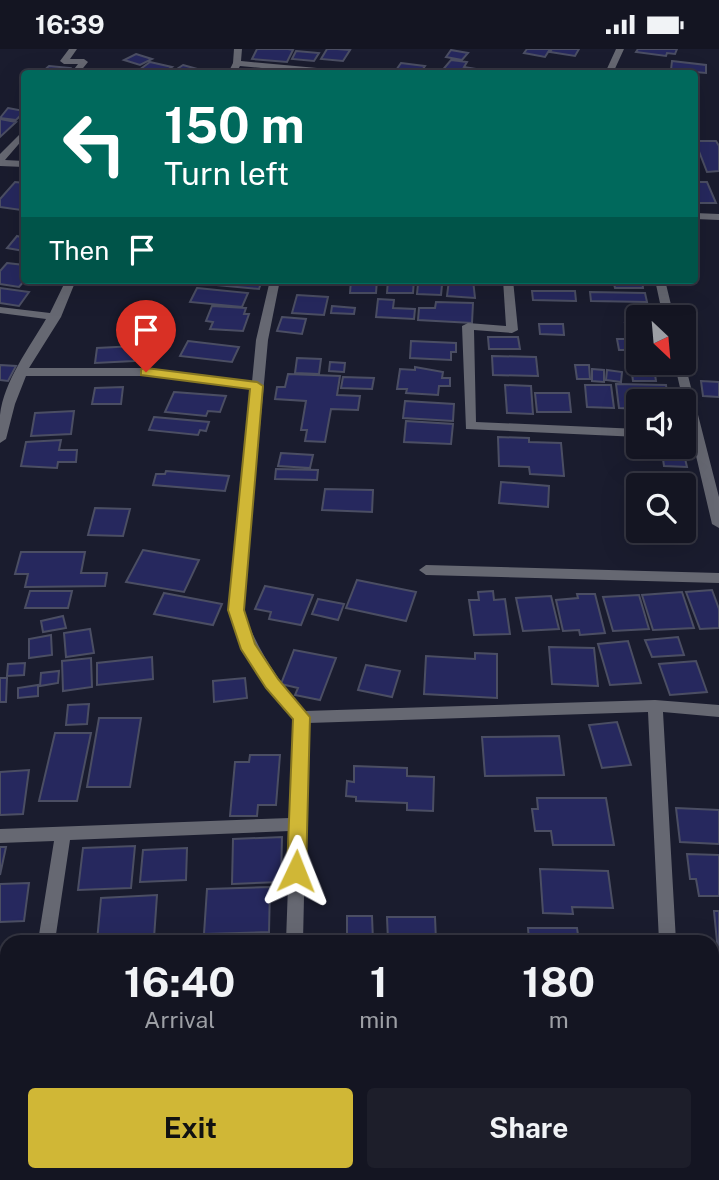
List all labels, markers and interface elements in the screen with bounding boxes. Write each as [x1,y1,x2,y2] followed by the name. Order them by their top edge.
[35,9,105,40] text: 16:39
[164,96,305,154] text: 150 m
[49,98,140,189] icon: left
[164,155,289,192] text: Turn left
[123,231,161,269] icon: arrive
[49,235,109,266] text: Then
[116,300,176,372] pin
[626,305,696,375] north arrow
[626,305,696,543] map controls
[127,311,165,349] icon: arrive
[626,389,696,459] button: sound
[626,473,696,543] button: search
[259,834,333,908] position arrow
[124,957,235,1006] text: 16:40
[370,957,388,1006] text: 1
[522,957,595,1006] text: 180
[144,1006,215,1033] text: Arrival
[359,1006,398,1033] text: min
[549,1006,569,1033] text: m
[28,1088,353,1168] button: Exit
[367,1088,691,1168] button: Share

